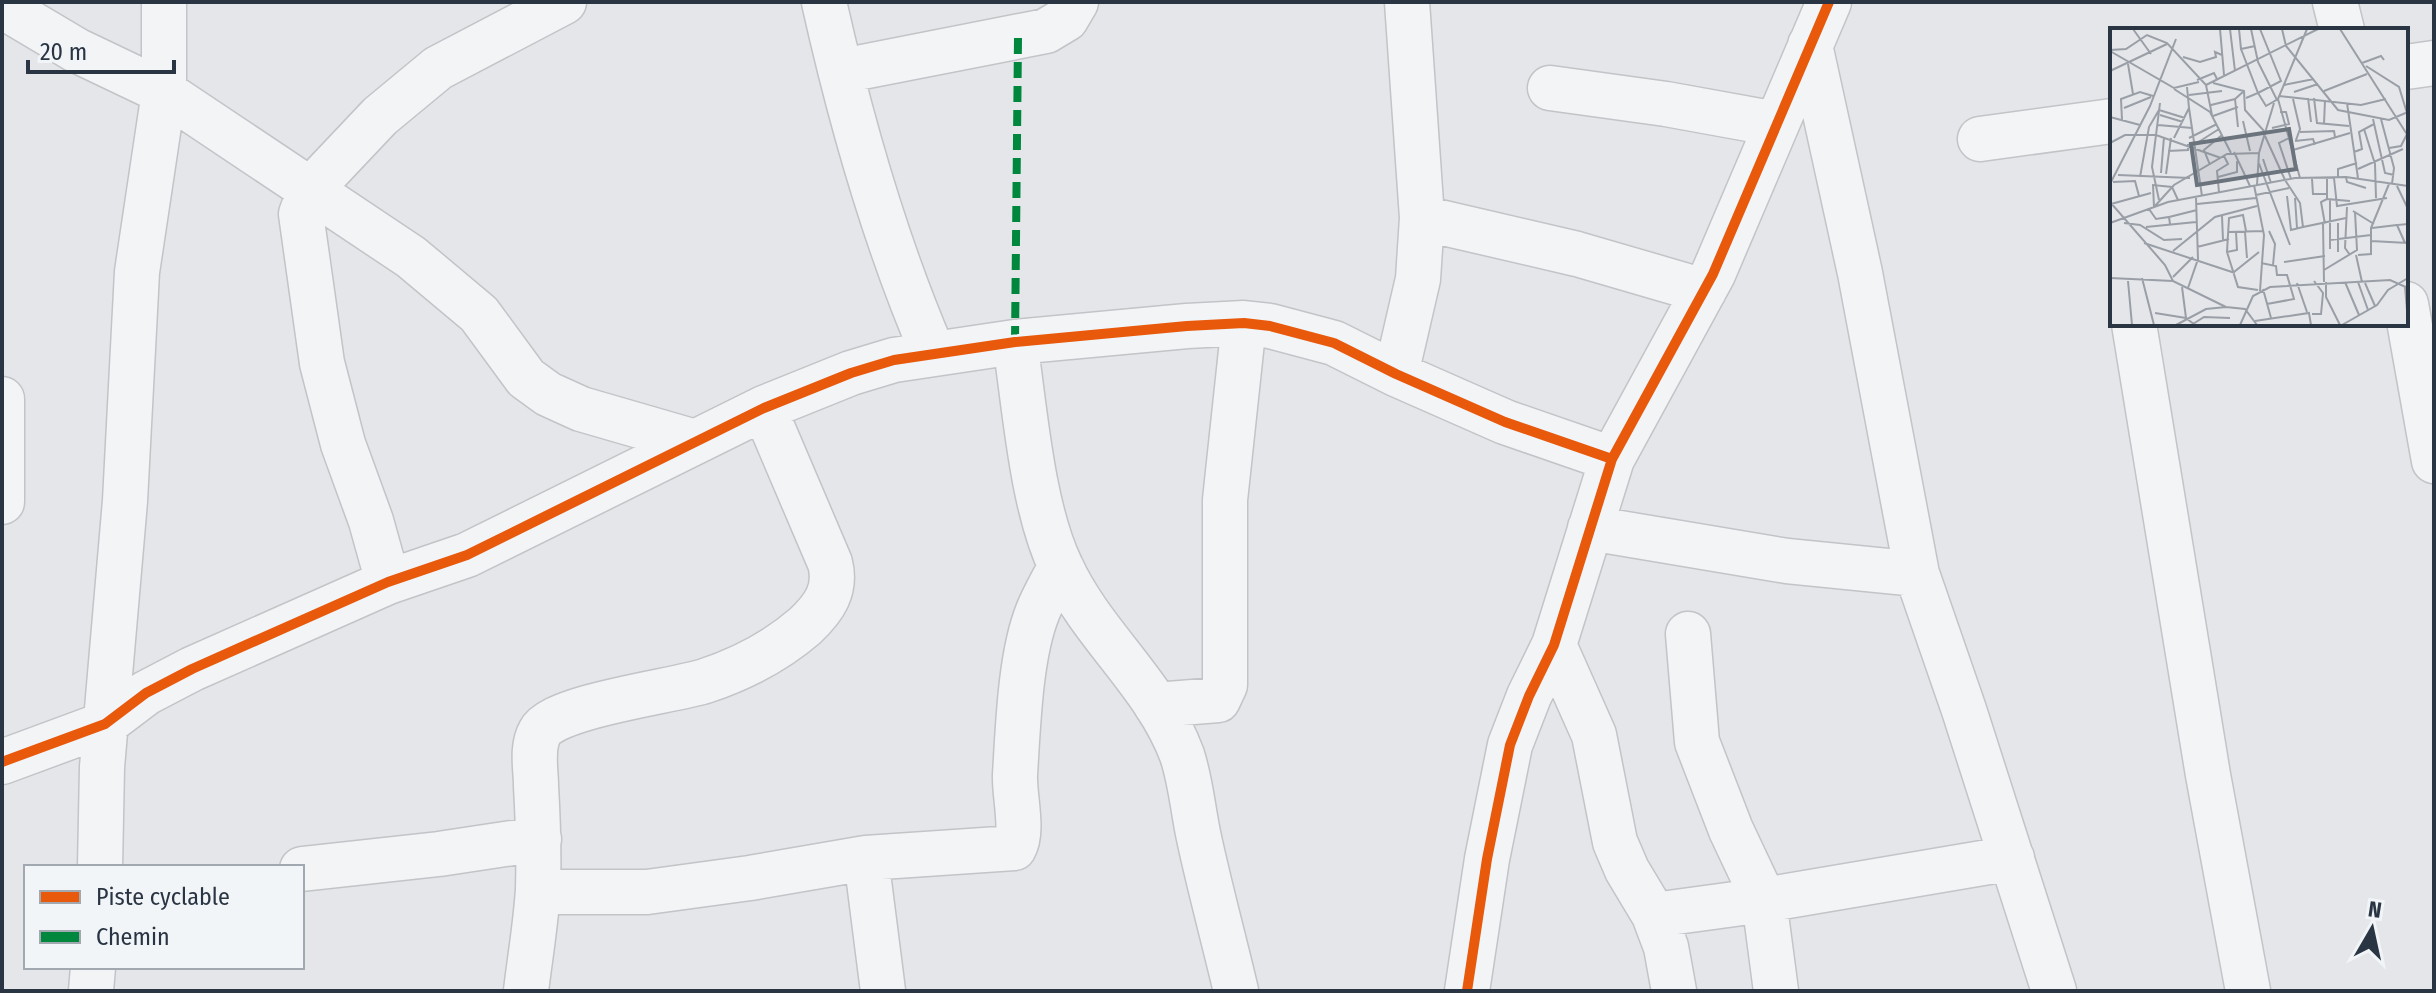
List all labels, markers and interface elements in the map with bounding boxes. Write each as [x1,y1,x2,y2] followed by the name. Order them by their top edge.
[28,24,174,74] scale bar
[2110,28,2408,326] inset map
[40,38,87,66] text: 20 m
[24,865,304,969] legend
[96,883,230,911] text: Piste cyclable
[2332,889,2412,969] north arrow
[2366,895,2384,924] text: N
[96,923,170,951] text: Chemin

